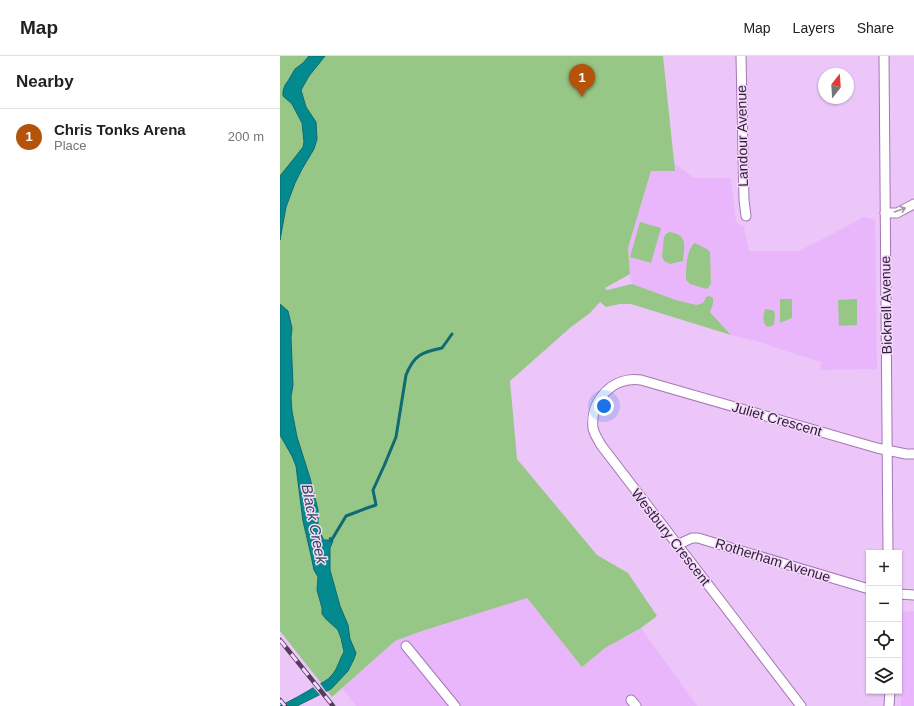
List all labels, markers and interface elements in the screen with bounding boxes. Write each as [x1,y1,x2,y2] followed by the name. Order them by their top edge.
[20,17,58,38] text: Map
[743,20,771,36] text: Map
[793,20,835,36] text: Layers
[857,20,894,36] text: Share
[569,64,595,97] pin: 1
[818,68,854,104] north arrow
[16,72,74,91] text: Nearby
[733,85,751,187] street label: Landour Avenue
[54,121,186,138] text: Chris Tonks Arena
[25,129,33,144] text: 1
[228,129,264,144] text: 200 m
[54,138,87,153] text: Place
[894,206,906,214] one-way arrow
[877,255,895,354] street label: Bicknell Avenue
[594,396,614,416] your location
[730,399,824,439] street label: Juliet Crescent
[298,483,331,567] water label: Black Creek
[628,485,714,589] street label: Westbury Crescent
[713,535,833,585] street label: Rotherham Avenue
[866,550,902,694] map controls
[866,550,902,586] button: +
[866,586,902,622] button: −
[866,622,902,658] button: locate
[866,658,902,694] button: layers

